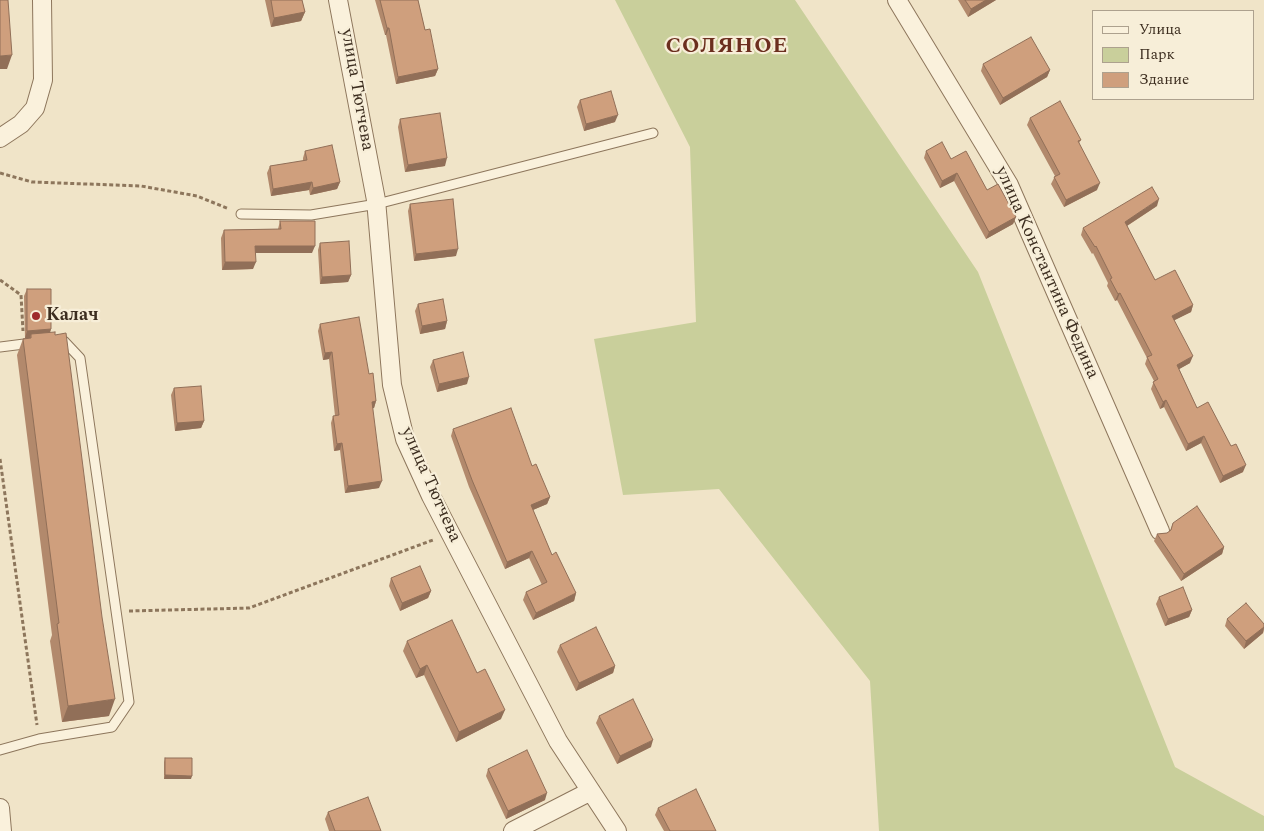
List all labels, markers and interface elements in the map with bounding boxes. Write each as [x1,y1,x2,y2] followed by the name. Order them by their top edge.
[1092,10,1254,100] legend
[1139,18,1181,41] text: Улица
[335,27,377,153] street label: улица Тютчева
[665,35,789,61] district label: СОЛЯНОЕ
[1139,43,1175,66] text: Парк
[1139,68,1189,91] text: Здание
[989,163,1103,383] street label: улица Константина Федина
[46,305,99,327] place label: Калач
[30,310,42,322] marker: Калач
[395,424,465,546] street label: улица Тютчева

